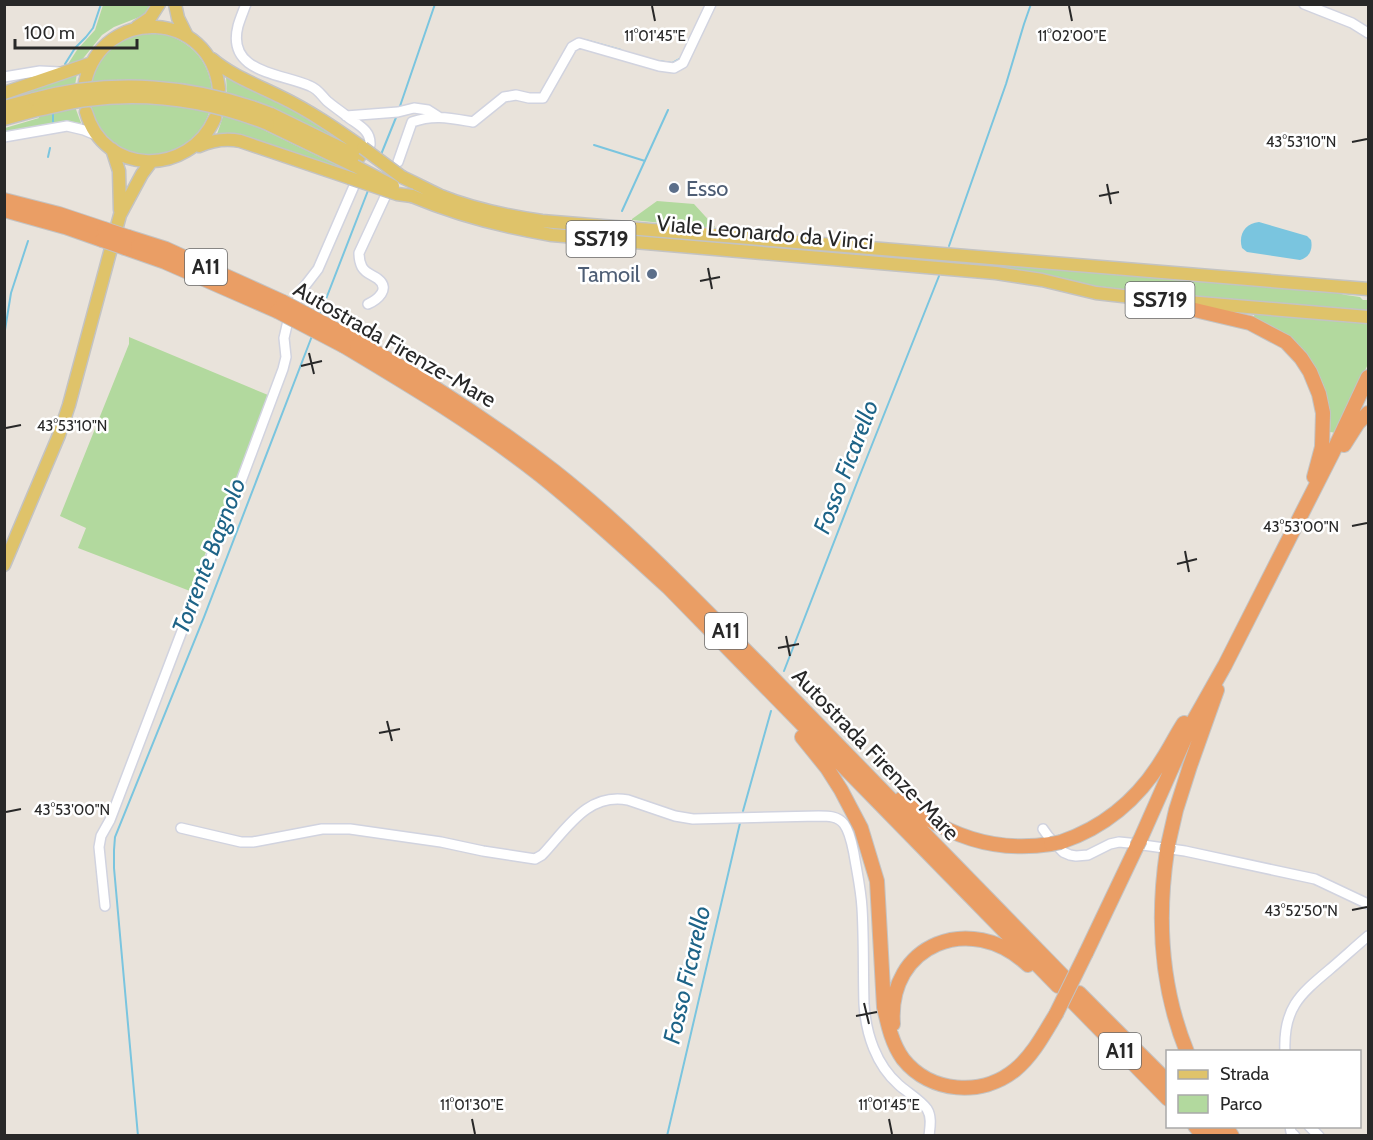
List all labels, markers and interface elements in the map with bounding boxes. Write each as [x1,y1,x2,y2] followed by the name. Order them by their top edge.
[15,12,136,50] scale bar
[24,22,75,44] text: 100 m
[624,27,686,45] text: 11°01'45"E
[1037,27,1107,45] text: 11°02'00"E
[1266,133,1336,151] text: 43°53'10"N
[686,175,728,202] place label: Esso
[667,181,681,195] marker: Esso
[655,210,875,255] street label: Viale Leonardo da Vinci
[566,221,636,257] road number: SS719
[185,249,227,285] road number: A11
[578,261,641,288] place label: Tamoil
[645,267,659,281] marker: Tamoil
[289,275,501,413] street label: Autostrada Firenze-Mare
[1126,282,1194,318] road number: SS719
[807,396,884,538] water label: Fosso Ficarello
[37,417,107,435] text: 43°53'10"N
[166,474,251,638] water label: Torrente Bagnolo
[1263,518,1339,536] text: 43°53'00"N
[705,613,747,649] road number: A11
[786,663,965,846] street label: Autostrada Firenze-Mare
[34,801,110,819] text: 43°53'00"N
[1264,902,1338,920] text: 43°52'50"N
[657,903,716,1047] water label: Fosso Ficarello
[1099,1033,1141,1069] road number: A11
[1166,1050,1361,1128] legend
[1220,1063,1270,1085] text: Strada
[1220,1093,1262,1115] text: Parco
[440,1096,504,1114] text: 11°01'30"E
[858,1096,920,1114] text: 11°01'45"E

